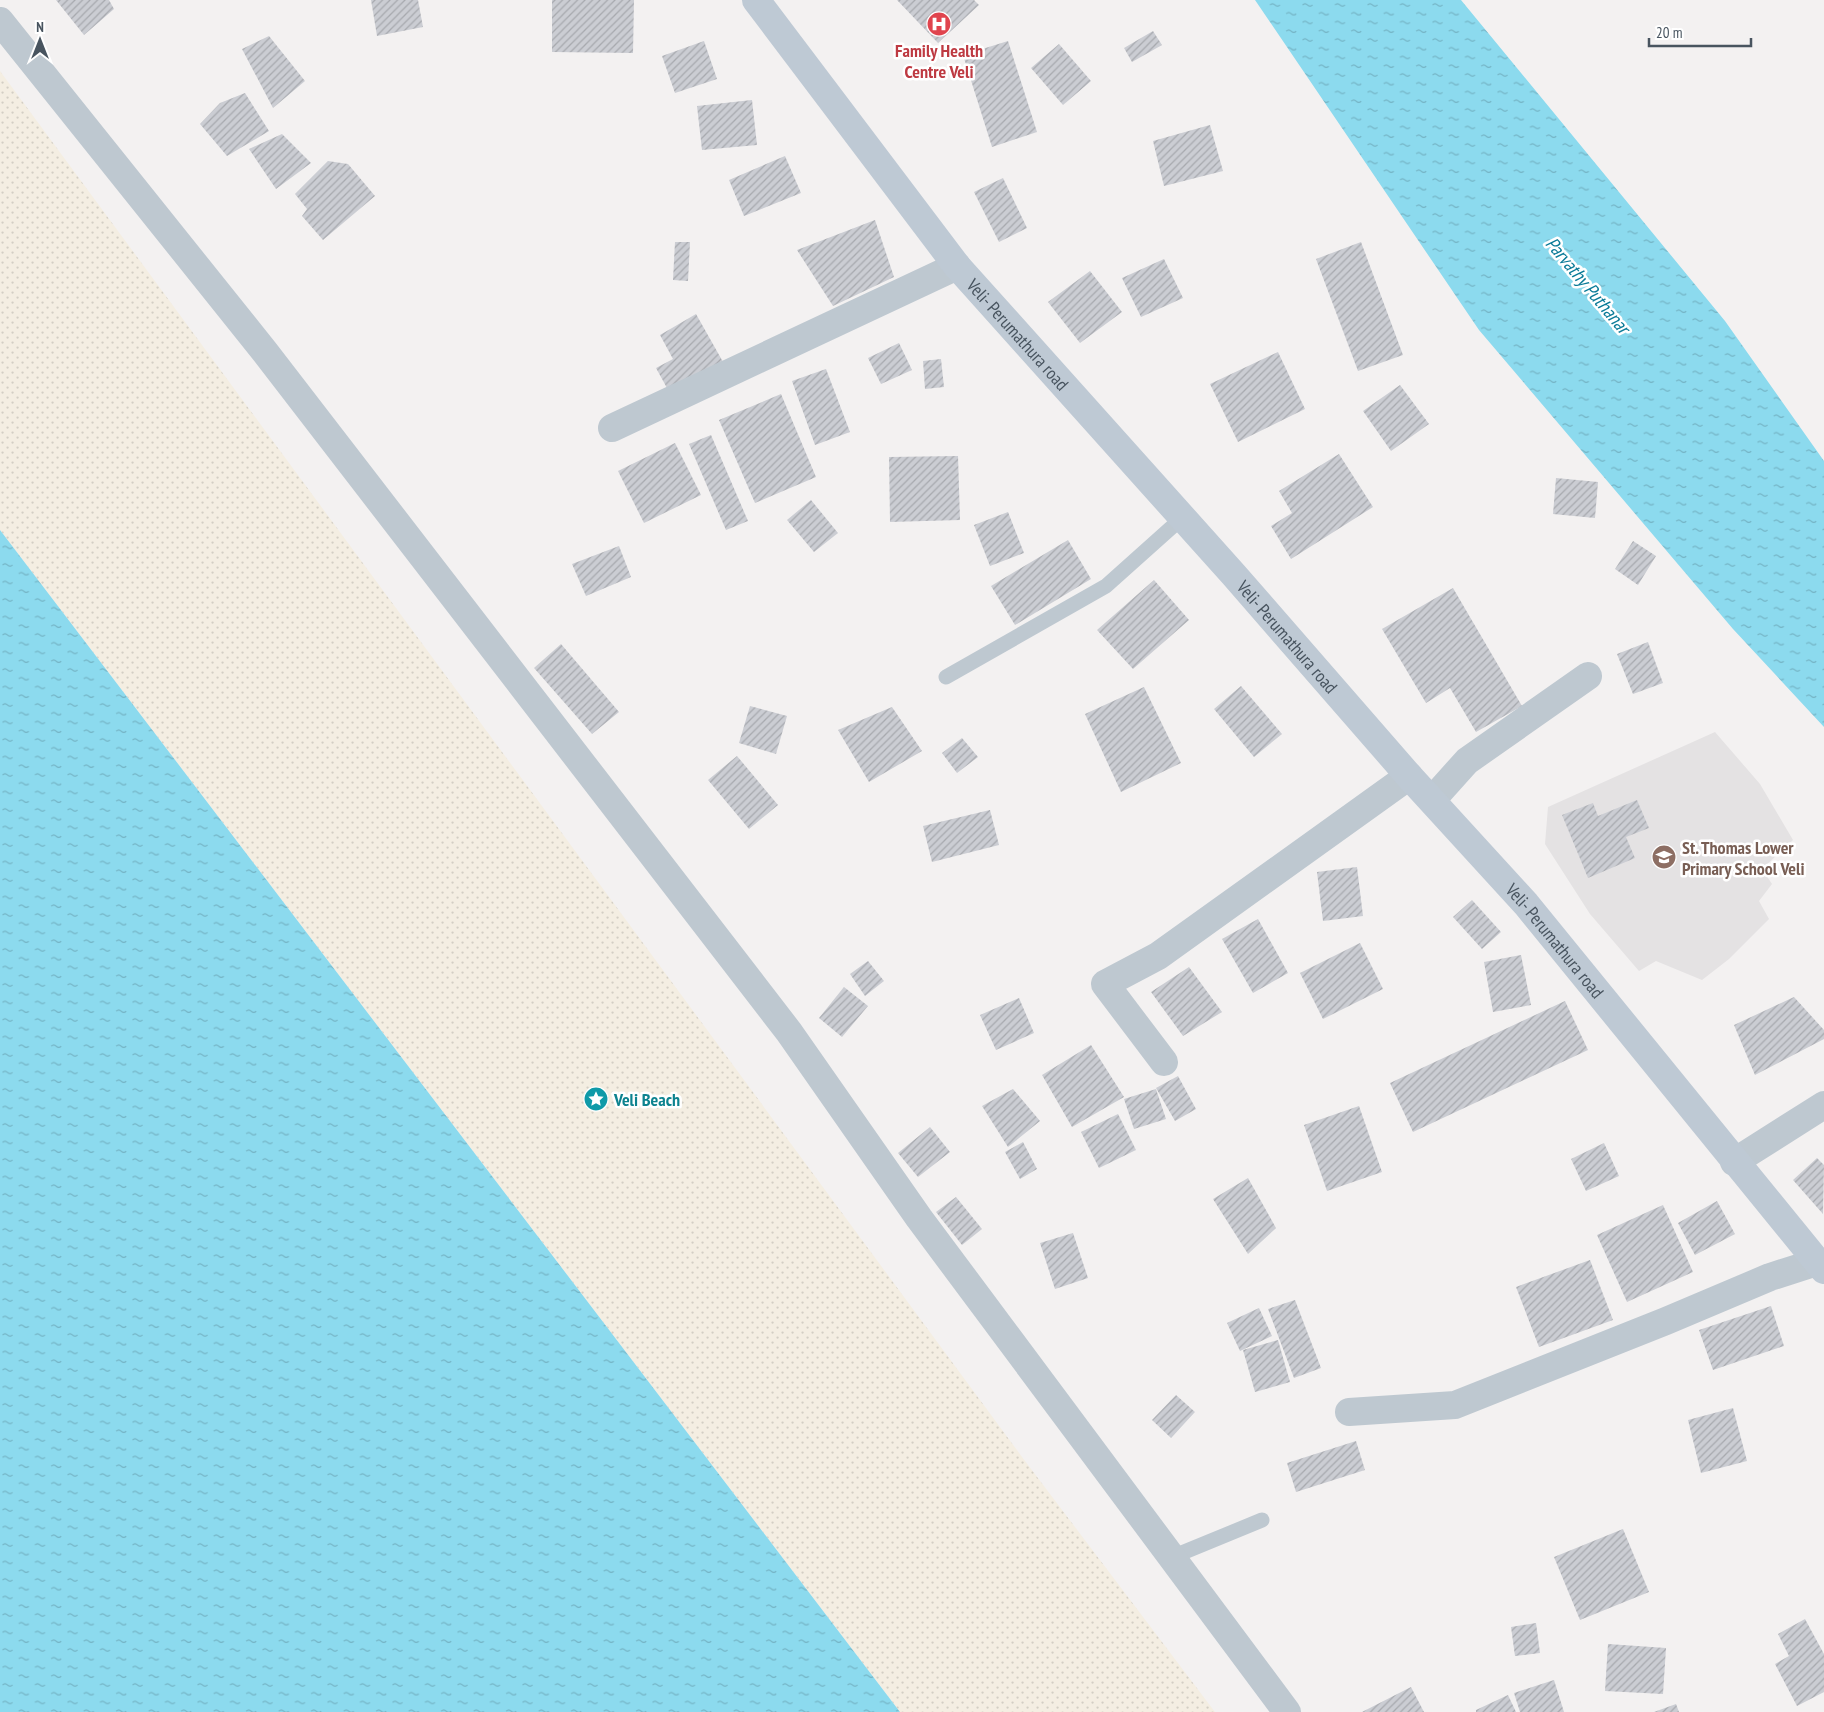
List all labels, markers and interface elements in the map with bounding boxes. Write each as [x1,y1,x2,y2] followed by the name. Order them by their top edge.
[926,11,952,37] hospital icon: Family Health Centre Veli
[15,15,65,65] north arrow
[1649,15,1752,47] scale bar
[36,18,44,36] text: N
[1656,23,1682,42] text: 20 m
[895,39,983,83] place label: Family Health Centre Veli
[1541,232,1637,340] water label: Parvathy Puthanar
[962,273,1074,395] street label: Veli- Perumathura road
[1232,575,1343,698] street label: Veli- Perumathura road
[1682,836,1804,880] place label: St. Thomas Lower Primary School Veli
[1651,844,1677,870] school or university icon: St. Thomas Lower Primary School Veli
[1500,878,1609,1003] street label: Veli- Perumathura road
[583,1086,609,1112] place icon: Veli Beach
[613,1088,680,1111] place label: Veli Beach

